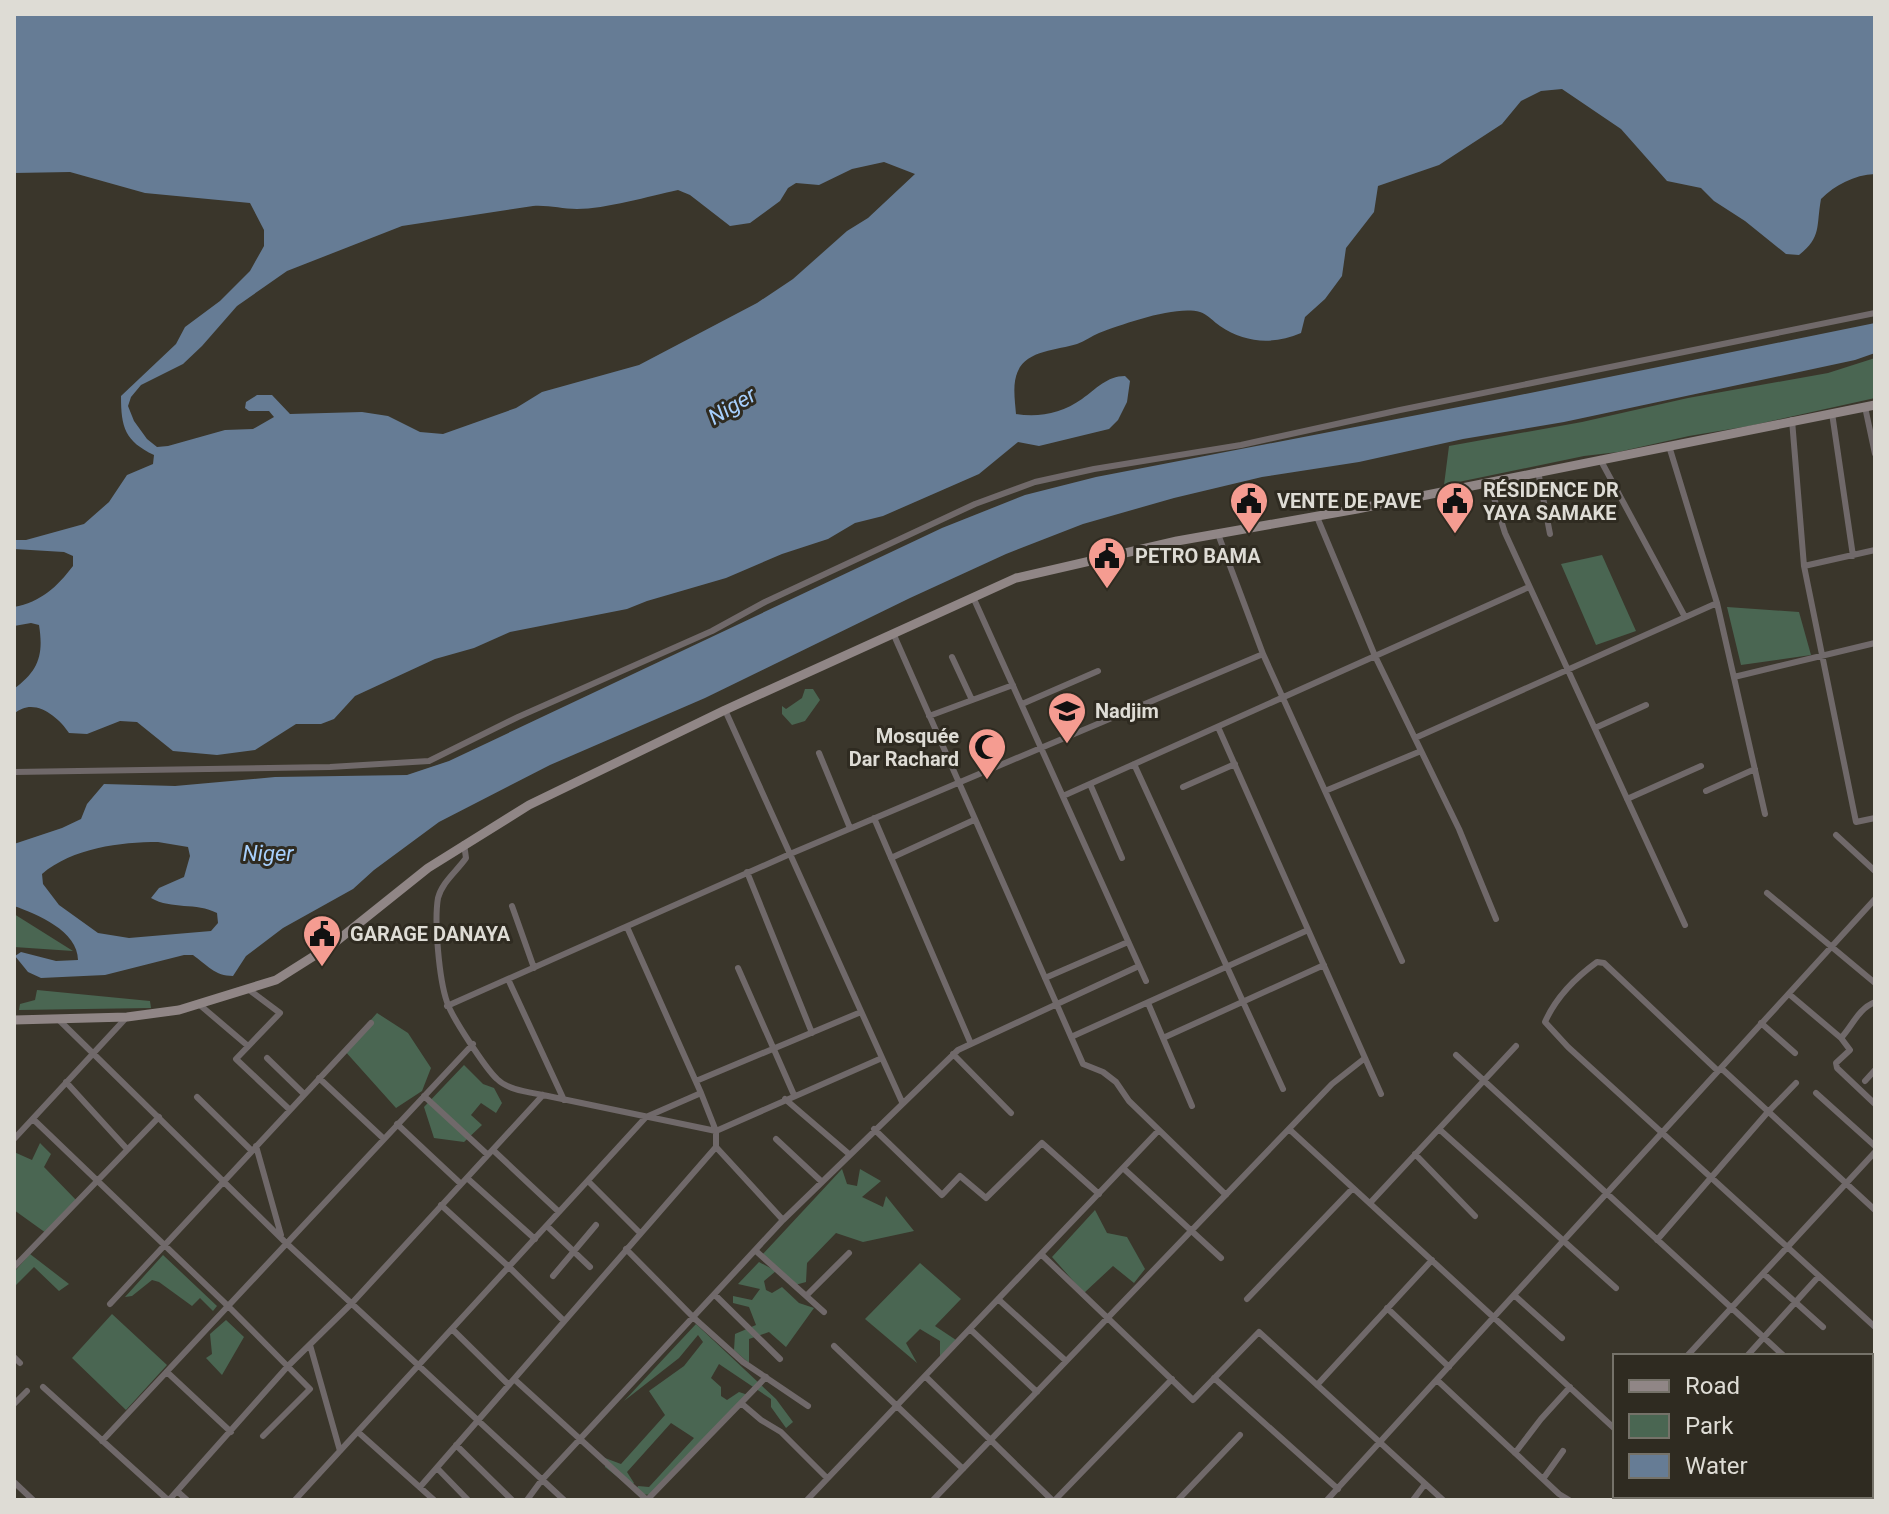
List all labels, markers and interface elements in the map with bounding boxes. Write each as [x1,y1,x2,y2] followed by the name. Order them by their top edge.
[704,382,761,430] water label: Niger
[1483,478,1619,525] place label: RÉSIDENCE DR YAYA SAMAKE
[1228,480,1270,535] public building icon: VENTE DE PAVE
[1434,480,1476,535] public building icon: RÉSIDENCE DR YAYA SAMAKE
[1277,489,1421,513] place label: VENTE DE PAVE
[1086,535,1128,590] public building icon: PETRO BAMA
[1135,544,1261,568] place label: PETRO BAMA
[1046,690,1088,745] school or university icon: Nadjim
[1095,699,1159,723] place label: Nadjim
[849,724,959,771] place label: Mosquée Dar Rachard
[966,726,1008,781] mosque icon: Mosquée Dar Rachard
[243,841,294,866] water label: Niger
[301,913,343,968] public building icon: GARAGE DANAYA
[350,922,511,946] place label: GARAGE DANAYA
[1613,1354,1873,1498] legend
[1685,1372,1740,1400] text: Road
[1685,1412,1734,1440] text: Park
[1685,1452,1748,1480] text: Water

